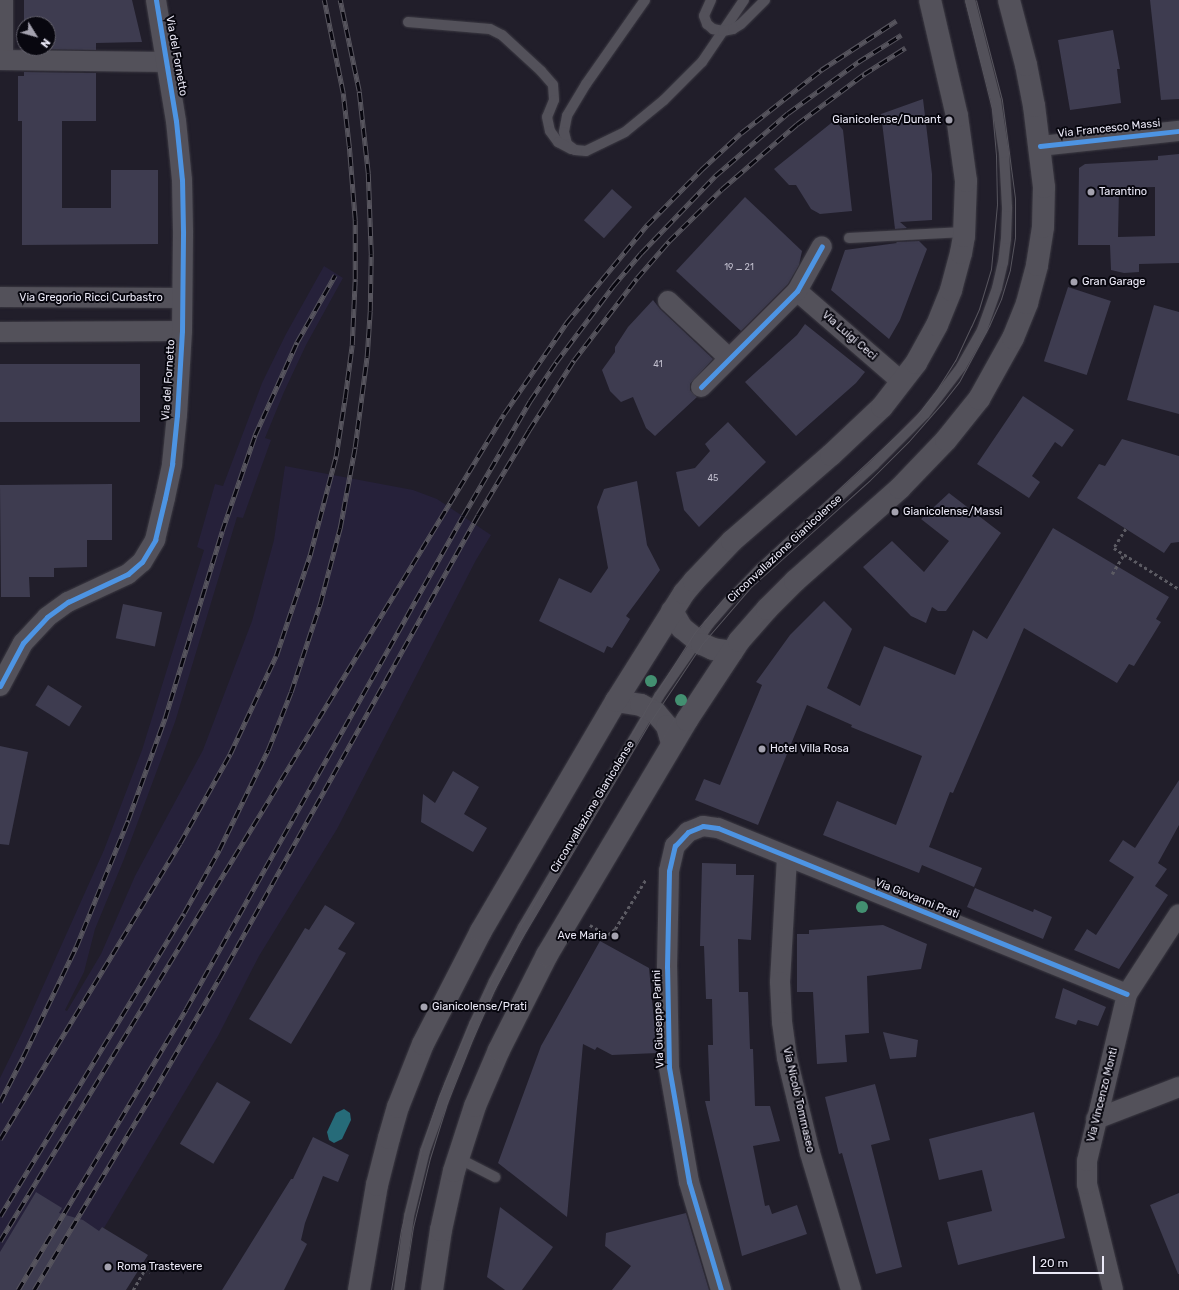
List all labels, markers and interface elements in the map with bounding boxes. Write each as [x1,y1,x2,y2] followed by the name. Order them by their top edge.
[162,15,190,97] street label: Via del Fornetto
[16,16,56,56] north arrow
[38,36,53,50] text: N
[832,113,941,127] place label: Gianicolense/Dunant
[944,115,954,125] marker: Gianicolense/Dunant
[1057,117,1161,141] street label: Via Francesco Massi
[1099,185,1147,199] place label: Tarantino
[1086,187,1096,197] marker: Tarantino
[724,262,754,272] house number: 19 _ 21
[1082,275,1145,289] place label: Gran Garage
[1069,277,1079,287] marker: Gran Garage
[19,291,163,305] street label: Via Gregorio Ricci Curbastro
[819,309,879,363] street label: Via Luigi Ceci
[160,339,178,421] street label: Via del Fornetto
[653,359,663,369] house number: 41
[708,473,718,483] house number: 45
[725,492,845,606] street label: Circonvallazione Gianicolense
[903,505,1003,519] place label: Gianicolense/Massi
[890,507,900,517] marker: Gianicolense/Massi
[548,739,638,875] street label: Circonvallazione Gianicolense
[770,742,849,756] place label: Hotel Villa Rosa
[757,744,767,754] marker: Hotel Villa Rosa
[873,876,961,922] street label: Via Giovanni Prati
[558,929,607,943] place label: Ave Maria
[610,931,620,941] marker: Ave Maria
[651,970,667,1068] street label: Via Giuseppe Parini
[432,1000,527,1014] place label: Gianicolense/Prati
[419,1002,429,1012] marker: Gianicolense/Prati
[779,1046,817,1154] street label: Via Nicolò Tommaseo
[1085,1046,1121,1144] street label: Via Vincenzo Monti
[1035,1248,1106,1274] scale bar
[1040,1256,1068,1270] text: 20 m
[117,1260,203,1274] place label: Roma Trastevere
[102,1261,114,1273] marker: Roma Trastevere

